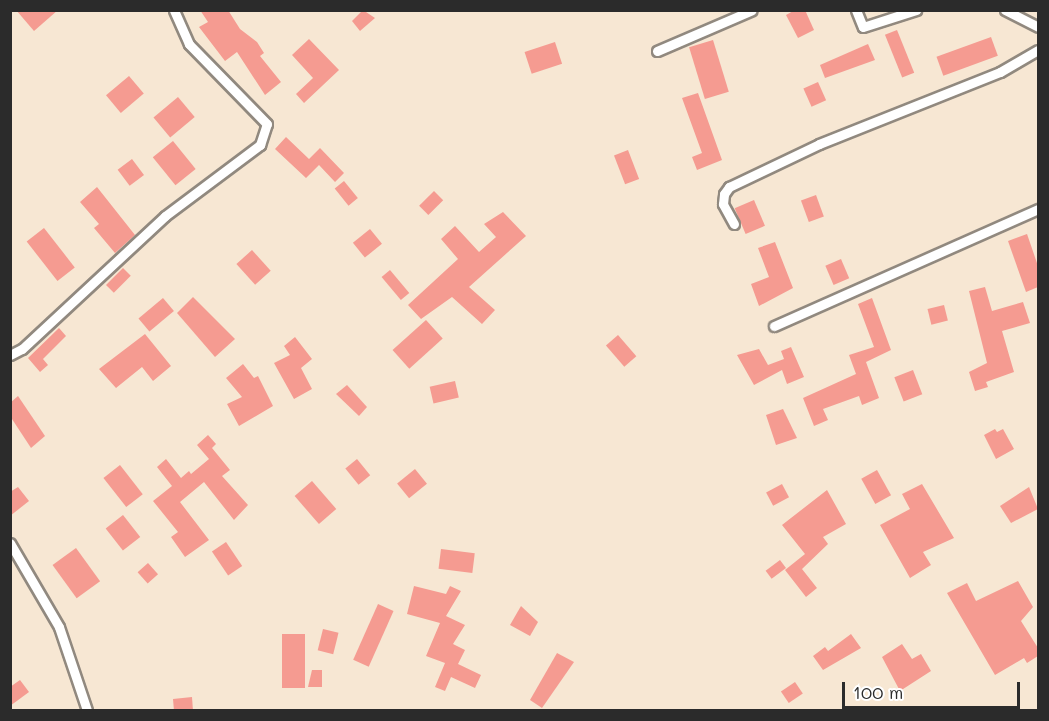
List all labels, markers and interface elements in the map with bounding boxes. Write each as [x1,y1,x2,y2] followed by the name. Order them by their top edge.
[845,670,1024,708] scale bar
[853,680,903,704] text: 100 m

